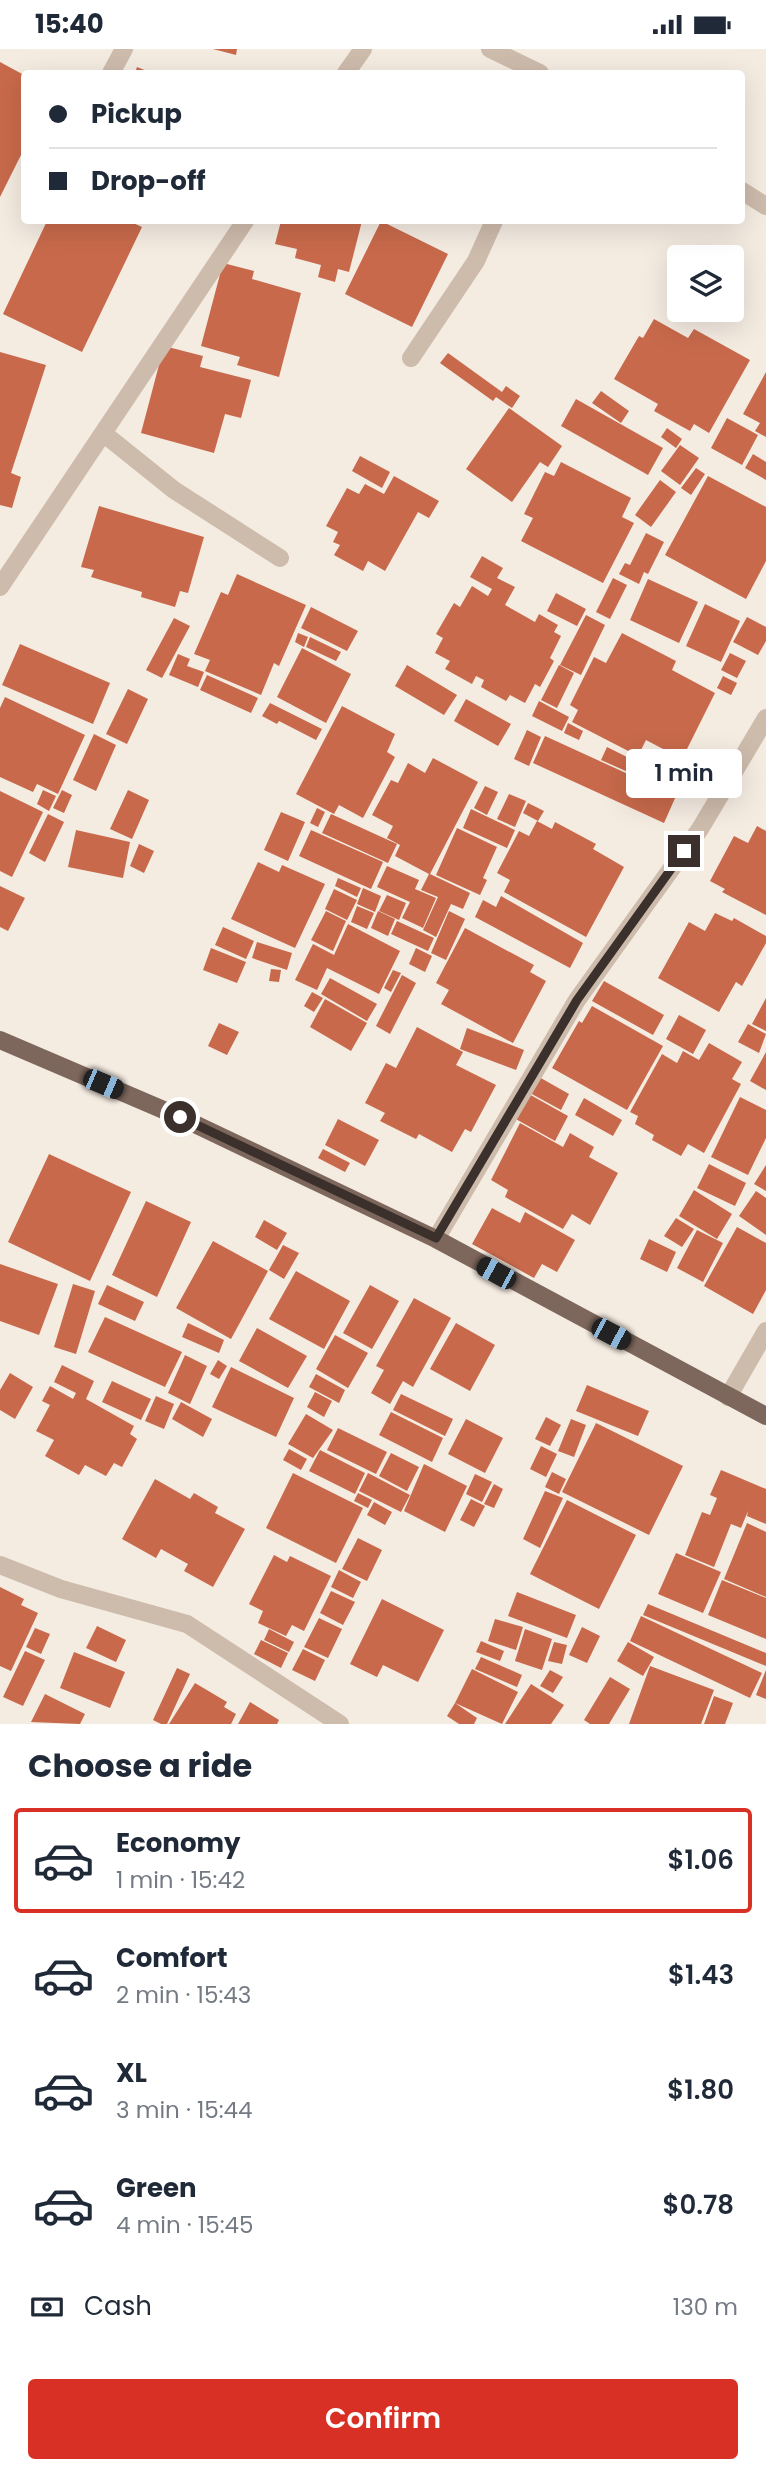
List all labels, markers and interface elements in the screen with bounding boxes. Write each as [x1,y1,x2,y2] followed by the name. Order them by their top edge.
[35,6,104,42] text: 15:40
[91,96,182,132] text: Pickup
[91,163,206,199] text: Drop-off
[667,245,744,322] map controls
[667,245,744,322] button: layers
[626,749,742,799] callout: 1 min
[654,757,714,789] text: 1 min
[668,835,700,867] route end
[80,1066,127,1102] car
[164,1101,196,1133] route start
[473,1254,520,1292] car
[588,1315,635,1353] car
[28,1743,252,1788] text: Choose a ride
[116,1825,240,1861] text: Economy
[32,1829,95,1892] icon: car
[667,1842,734,1878] text: $1.06
[116,1864,245,1896] text: 1 min · 15:42
[116,1940,228,1976] text: Comfort
[32,1944,95,2007] icon: car
[668,1957,734,1993] text: $1.43
[116,1979,251,2011] text: 2 min · 15:43
[116,2055,147,2091] text: XL
[32,2059,95,2122] icon: car
[667,2072,734,2108] text: $1.80
[116,2094,253,2126] text: 3 min · 15:44
[116,2170,197,2206] text: Green
[32,2174,95,2237] icon: car
[662,2187,734,2223] text: $0.78
[116,2209,253,2241] text: 4 min · 15:45
[28,2288,66,2326] icon: cash
[84,2288,152,2324] text: Cash
[673,2291,738,2323] text: 130 m
[28,2379,738,2459] button: Confirm

